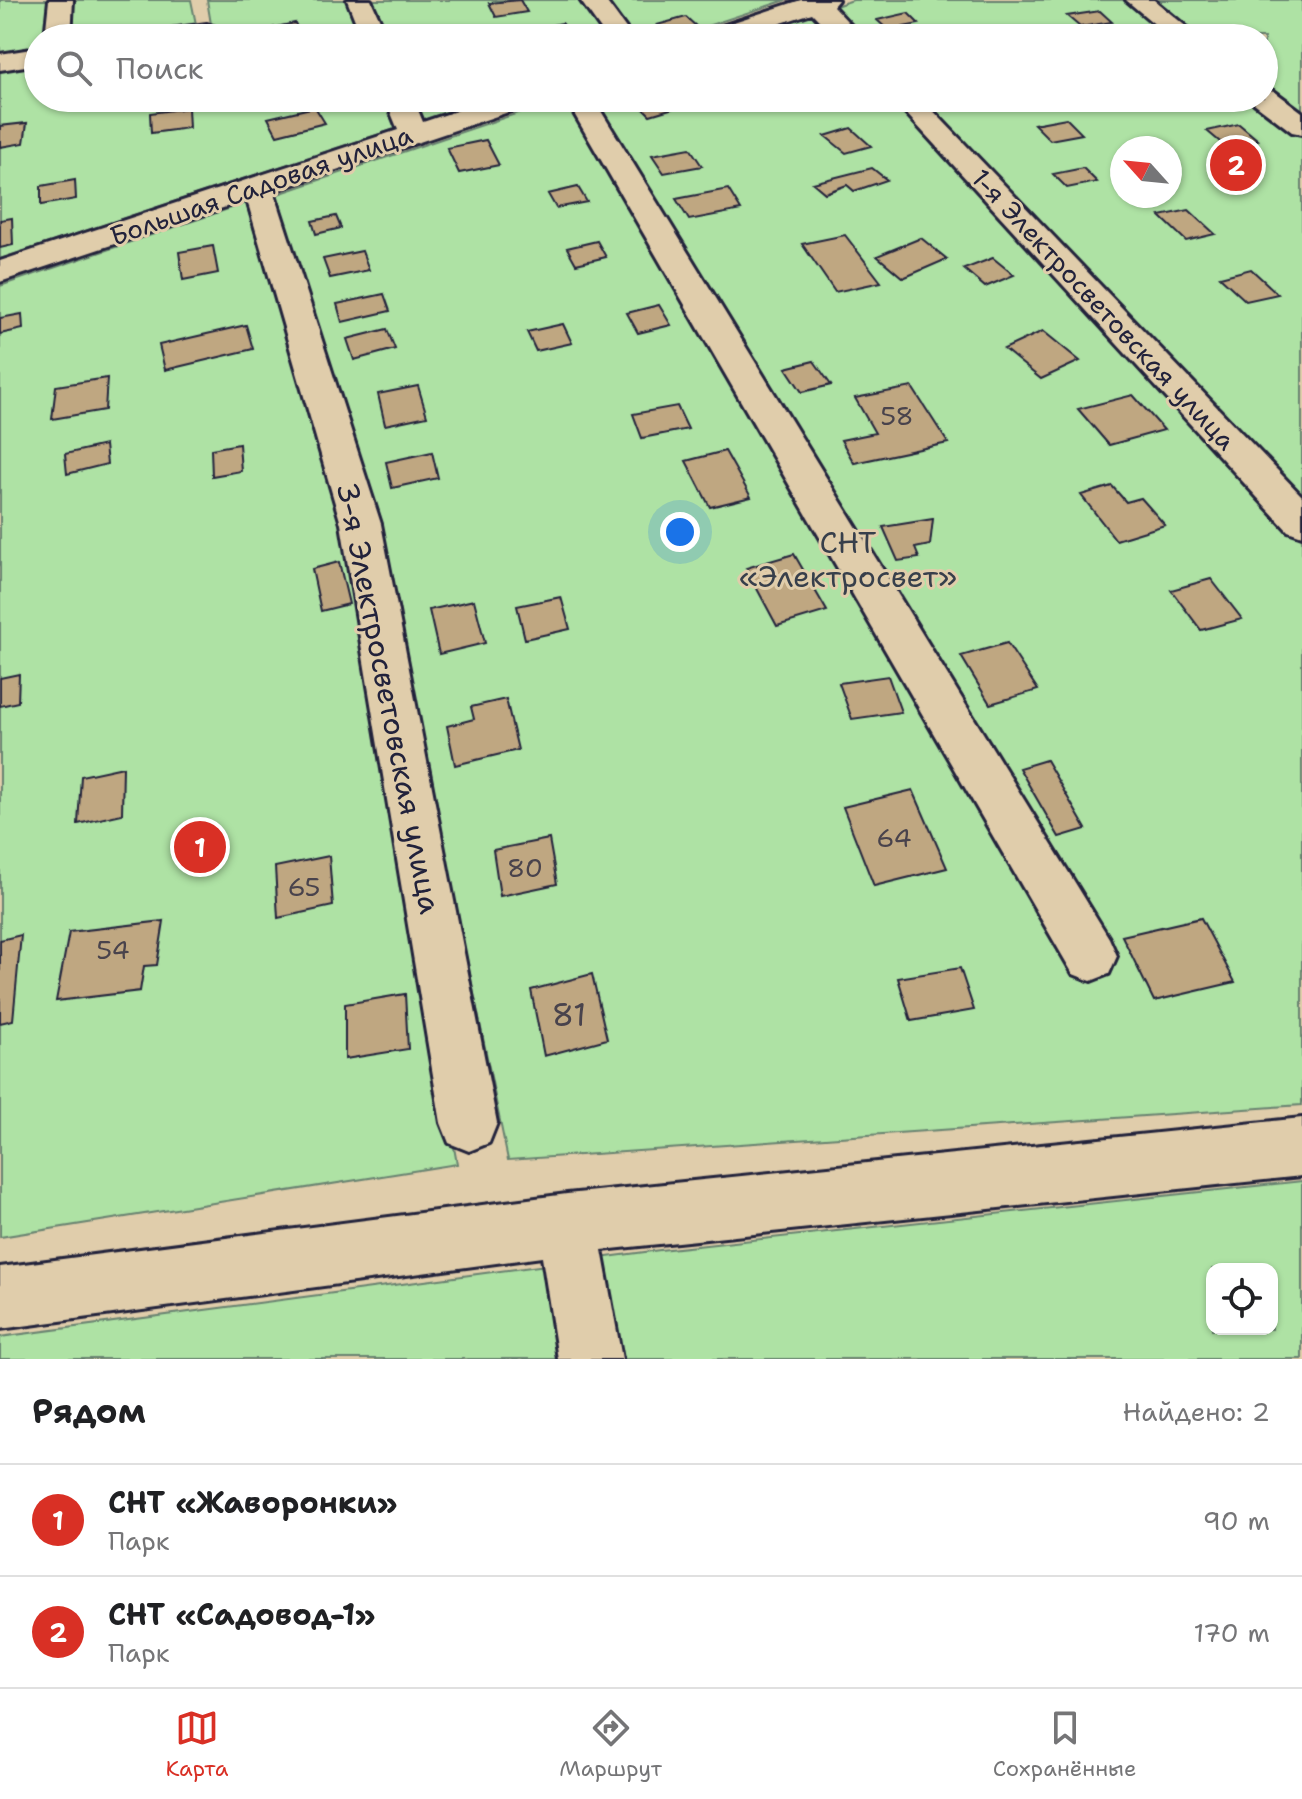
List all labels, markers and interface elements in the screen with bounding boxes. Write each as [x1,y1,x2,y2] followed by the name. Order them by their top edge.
[24,24,1278,112] search box
[52,46,96,90] icon: search
[116,48,204,89] text: Поиск
[105,117,417,253] street label: Большая Садовая улица
[1210,135,1262,195] pin: 2
[1110,136,1182,208] north arrow
[964,161,1244,457] street label: 1-я Электросветовская улица
[880,398,914,433] house number: 58
[327,479,451,918] street label: 3-я Электросветовская улица
[660,512,700,552] your location
[739,522,957,597] park label: СНТ «Электросвет»
[174,817,226,877] pin: 1
[876,820,912,855] house number: 64
[507,850,543,885] house number: 80
[287,869,321,904] house number: 65
[96,932,130,967] house number: 54
[552,993,586,1036] house number: 81
[1206,1263,1278,1335] map controls
[1206,1263,1278,1335] button: locate
[32,1388,146,1434] text: Рядом
[1123,1394,1270,1429] text: Найдено: 2
[108,1482,397,1523] text: СНТ «Жаворонки»
[52,1503,64,1538] text: 1
[1203,1503,1270,1538] text: 90 m
[108,1523,170,1558] text: Парк
[108,1594,375,1635] text: СНТ «Садовод-1»
[49,1615,67,1650] text: 2
[1193,1615,1270,1650] text: 170 m
[108,1635,170,1670] text: Парк
[165,1706,228,1783] tab: Карта
[559,1706,662,1783] tab: Маршрут
[993,1706,1137,1783] tab: Сохранённые

